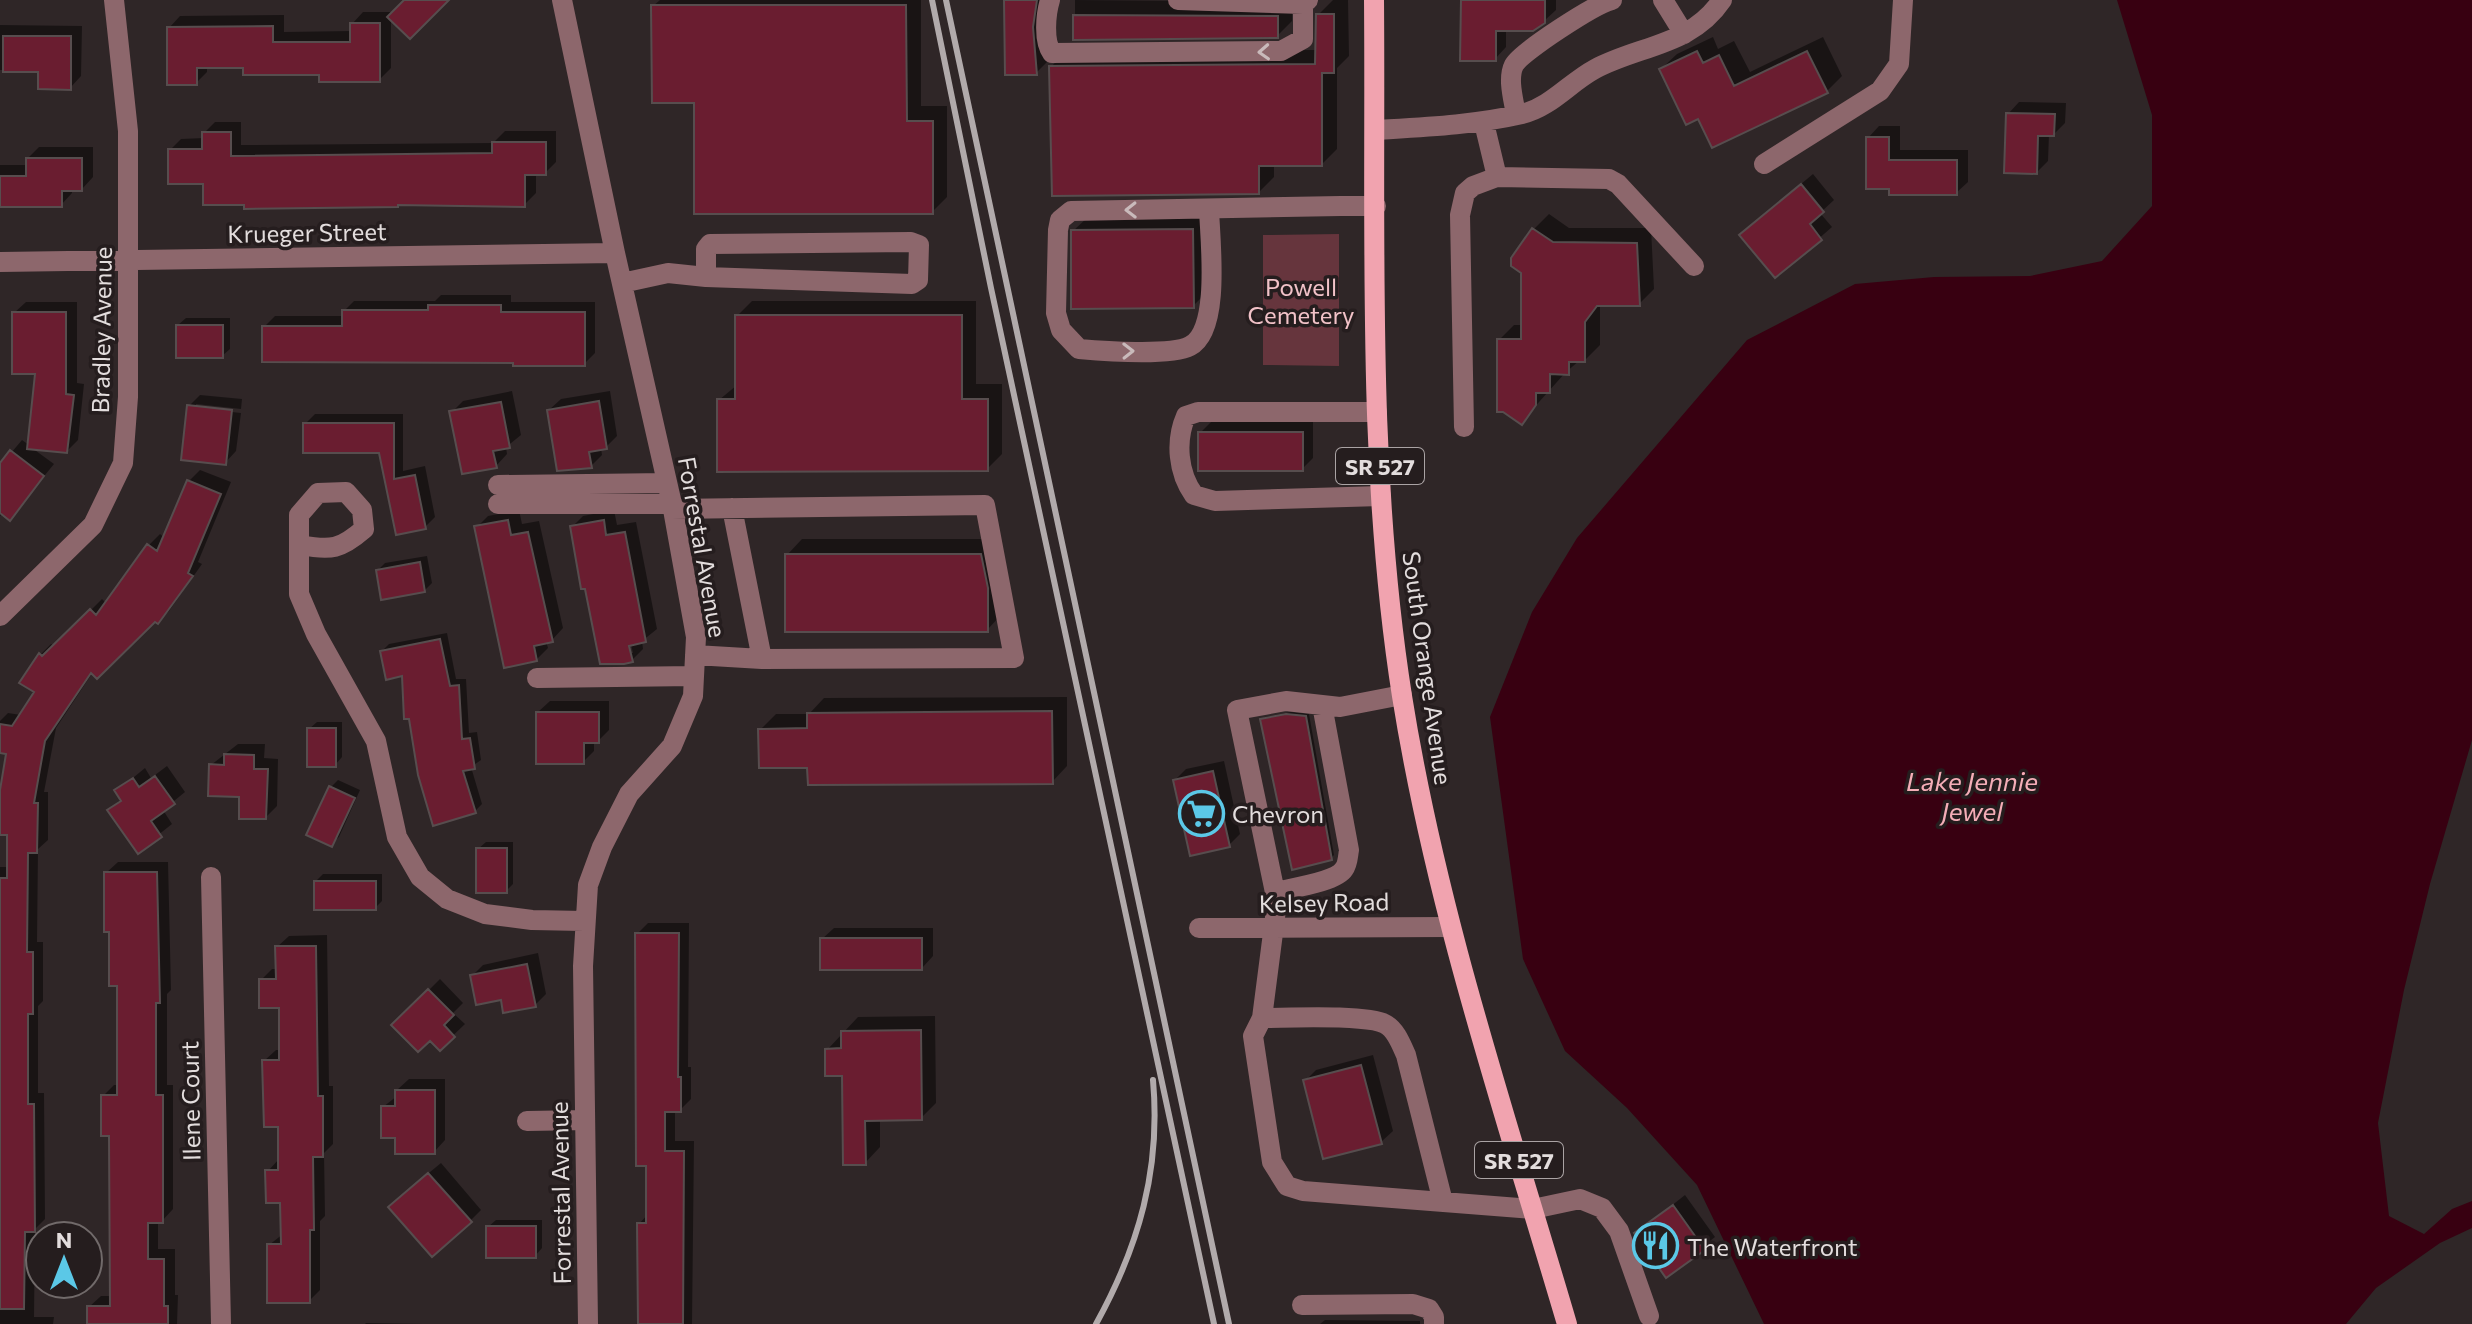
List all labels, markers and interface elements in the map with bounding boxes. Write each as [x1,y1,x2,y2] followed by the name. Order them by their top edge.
[1257,43,1270,60] one-way arrow
[1124,201,1137,219] one-way arrow
[227,216,387,248] street label: Krueger Street
[85,246,117,414] street label: Bradley Avenue
[1248,272,1354,329] park label: Powell Cemetery
[1122,342,1135,360] one-way arrow
[1336,448,1424,484] road number: SR 527
[673,454,733,640] street label: Forrestal Avenue
[1397,549,1459,787] street label: South Orange Avenue
[1906,765,2038,826] water label: Lake Jennie Jewel
[1177,789,1225,837] supermarket icon: Chevron
[1232,799,1324,828] place label: Chevron
[1259,886,1389,918] street label: Kelsey Road
[174,1041,206,1161] street label: Ilene Court
[544,1101,576,1285] street label: Forrestal Avenue
[1475,1142,1563,1178] road number: SR 527
[24,1220,104,1300] north arrow
[1632,1222,1680,1270] restaurant icon: The Waterfront
[56,1226,72,1253] text: N
[1687,1232,1858,1261] place label: The Waterfront

